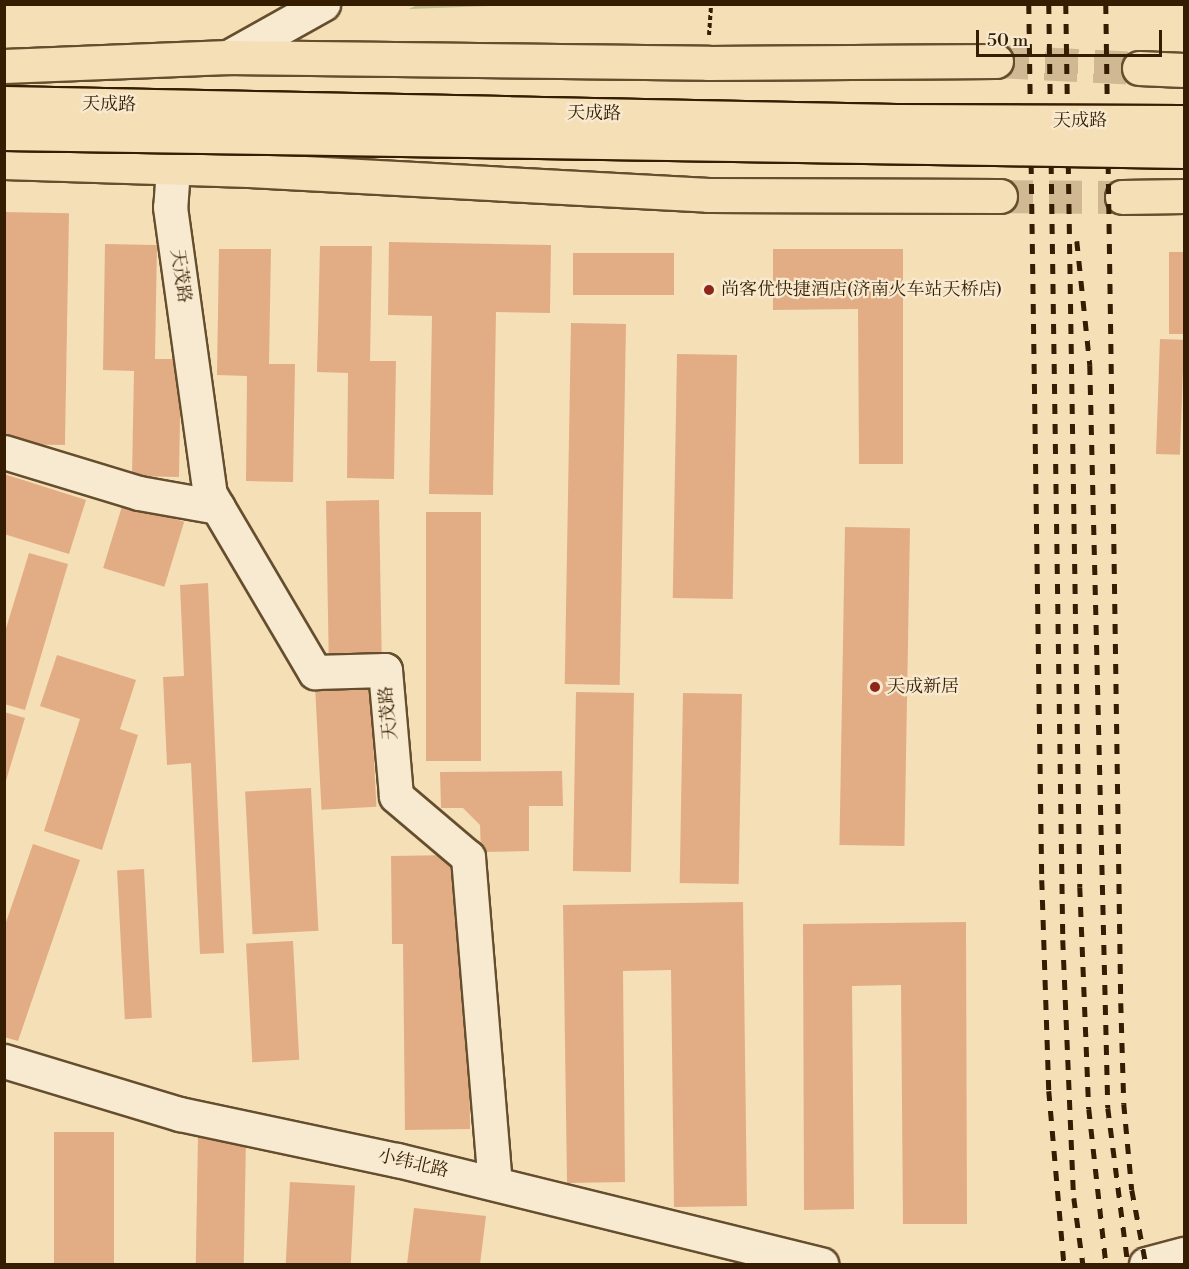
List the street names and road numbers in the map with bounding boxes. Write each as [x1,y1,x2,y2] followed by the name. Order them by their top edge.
[82,94,136,116] street label: 天成路
[567,103,621,125] street label: 天成路
[1053,110,1107,132] street label: 天成路
[166,248,194,304] street label: 天茂路
[376,685,402,741] street label: 天茂路
[375,1145,451,1183] street label: 小纬北路

